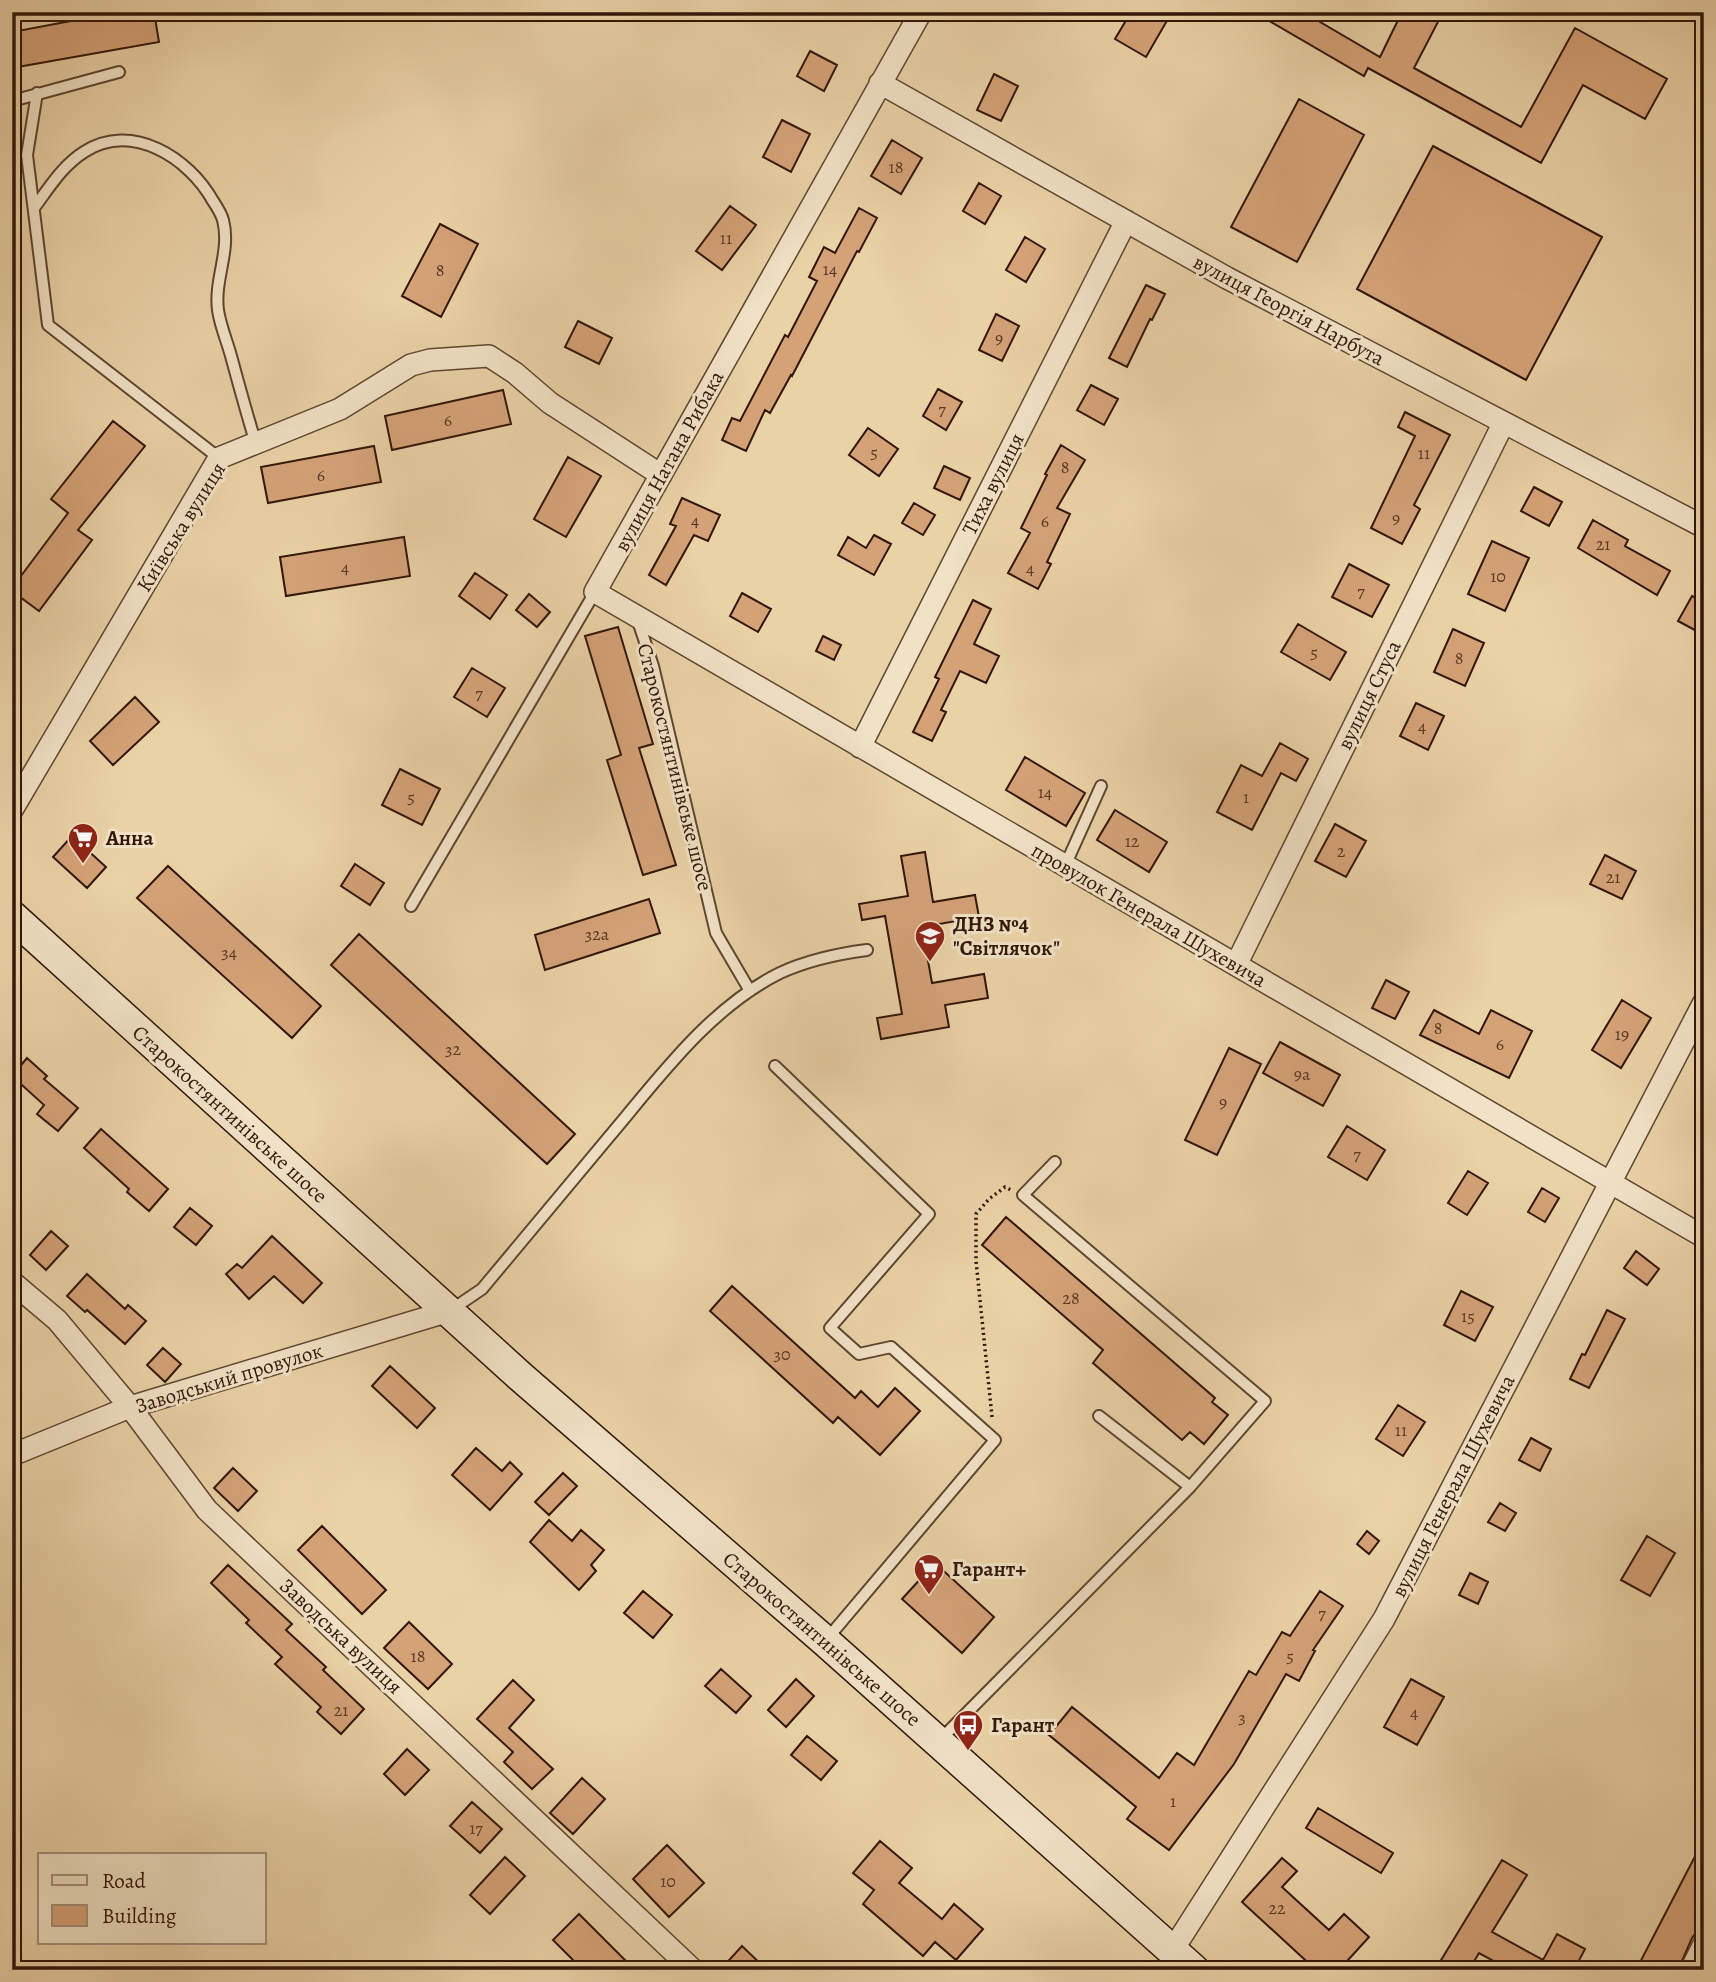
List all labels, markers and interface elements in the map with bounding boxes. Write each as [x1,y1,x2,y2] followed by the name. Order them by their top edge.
[889,155,903,179] house number: 18
[720,226,732,250] house number: 11
[1189,248,1390,372] street label: вулиця Георгія Нарбута
[823,257,837,281] house number: 14
[436,258,444,282] house number: 8
[995,326,1003,350] house number: 9
[608,365,731,557] street label: вулиця Натана Рибака
[938,397,946,421] house number: 7
[444,408,452,432] house number: 6
[955,428,1031,540] street label: Тиха вулиця
[870,440,878,464] house number: 5
[1418,441,1430,465] house number: 11
[1061,455,1069,479] house number: 8
[130,457,232,597] street label: Київська вулиця
[317,463,325,487] house number: 6
[1392,506,1400,530] house number: 9
[691,508,699,532] house number: 4
[1041,509,1049,533] house number: 6
[1596,532,1610,556] house number: 21
[341,555,349,579] house number: 4
[1026,556,1034,580] house number: 4
[1490,564,1506,588] house number: 10
[1357,579,1365,603] house number: 7
[1330,635,1408,754] street label: вулиця Стуса
[631,640,719,894] street label: Старокостянтинівське шосе
[1310,640,1318,664] house number: 5
[1455,646,1463,670] house number: 8
[475,681,483,705] house number: 7
[1418,714,1426,738] house number: 4
[1038,780,1052,804] house number: 14
[407,785,415,809] house number: 5
[1243,785,1249,809] house number: 1
[66,821,100,865] supermarket icon: Анна
[105,824,153,852] place label: Анна
[1125,829,1140,853] house number: 12
[1026,836,1272,994] street label: провулок Генерала Шухевича
[1337,839,1346,863] house number: 2
[1606,865,1620,889] house number: 21
[953,910,1060,962] place label: ДНЗ №4 "Світлячок"
[913,919,947,963] school or university icon: ДНЗ №4 "Світлячок"
[585,922,610,946] house number: 32а
[221,940,237,964] house number: 34
[1434,1016,1442,1040] house number: 8
[126,1019,334,1209] street label: Старокостянтинівське шосе
[1615,1022,1629,1046] house number: 19
[1496,1032,1504,1056] house number: 6
[445,1037,461,1061] house number: 32
[1294,1062,1311,1086] house number: 9а
[1219,1090,1227,1114] house number: 9
[1353,1142,1361,1166] house number: 7
[1062,1286,1080,1310] house number: 28
[1461,1304,1475,1328] house number: 15
[132,1336,326,1420] street label: Заводський провулок
[773,1342,791,1366] house number: 30
[1385,1370,1522,1602] street label: вулиця Генерала Шухевича
[1395,1418,1407,1442] house number: 11
[717,1545,927,1733] street label: Старокостянтинівське шосе
[912,1552,946,1596] supermarket icon: Гарант+
[952,1555,1026,1583] place label: Гарант+
[274,1572,408,1700] street label: Заводська вулиця
[1318,1601,1326,1625] house number: 7
[411,1644,425,1668] house number: 18
[1286,1644,1294,1668] house number: 5
[334,1698,348,1722] house number: 21
[1410,1700,1418,1724] house number: 4
[1238,1705,1246,1729] house number: 3
[951,1708,985,1752] bus stop icon: Гарант
[991,1711,1055,1739] place label: Гарант
[1170,1789,1176,1813] house number: 1
[469,1816,483,1840] house number: 17
[38,1853,266,1944] legend
[102,1867,146,1895] text: Road
[660,1869,676,1893] house number: 10
[1268,1896,1286,1920] house number: 22
[102,1902,177,1930] text: Building

